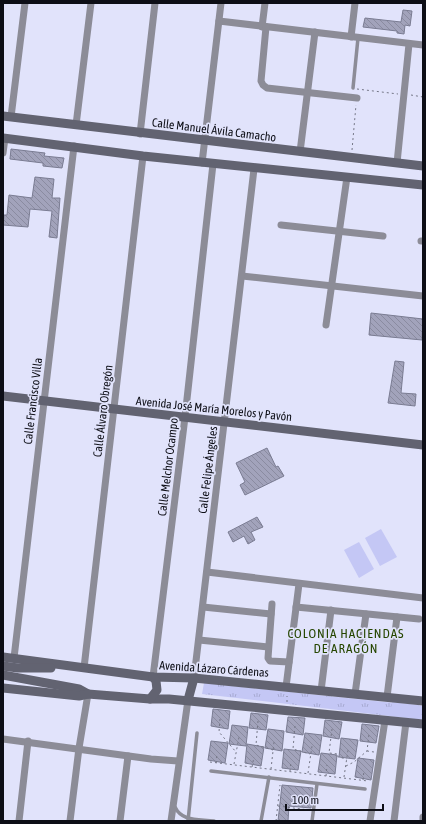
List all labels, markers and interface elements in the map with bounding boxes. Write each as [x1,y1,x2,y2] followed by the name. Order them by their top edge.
[151,115,277,145] street label: Calle Manuel Ávila Camacho
[21,357,45,445] street label: Calle Francisco Villa
[90,364,116,458] street label: Calle Álvaro Obregón
[135,394,293,424] street label: Avenida José María Morelos y Pavón
[155,417,181,517] street label: Calle Melchor Ocampo
[196,426,220,514] street label: Calle Felipe Ángeles
[287,626,405,656] district label: COLONIA HACIENDAS DE ARAGÓN
[159,658,269,680] street label: Avenida Lázaro Cárdenas
[286,786,383,812] scale bar
[292,793,319,807] text: 100 m

